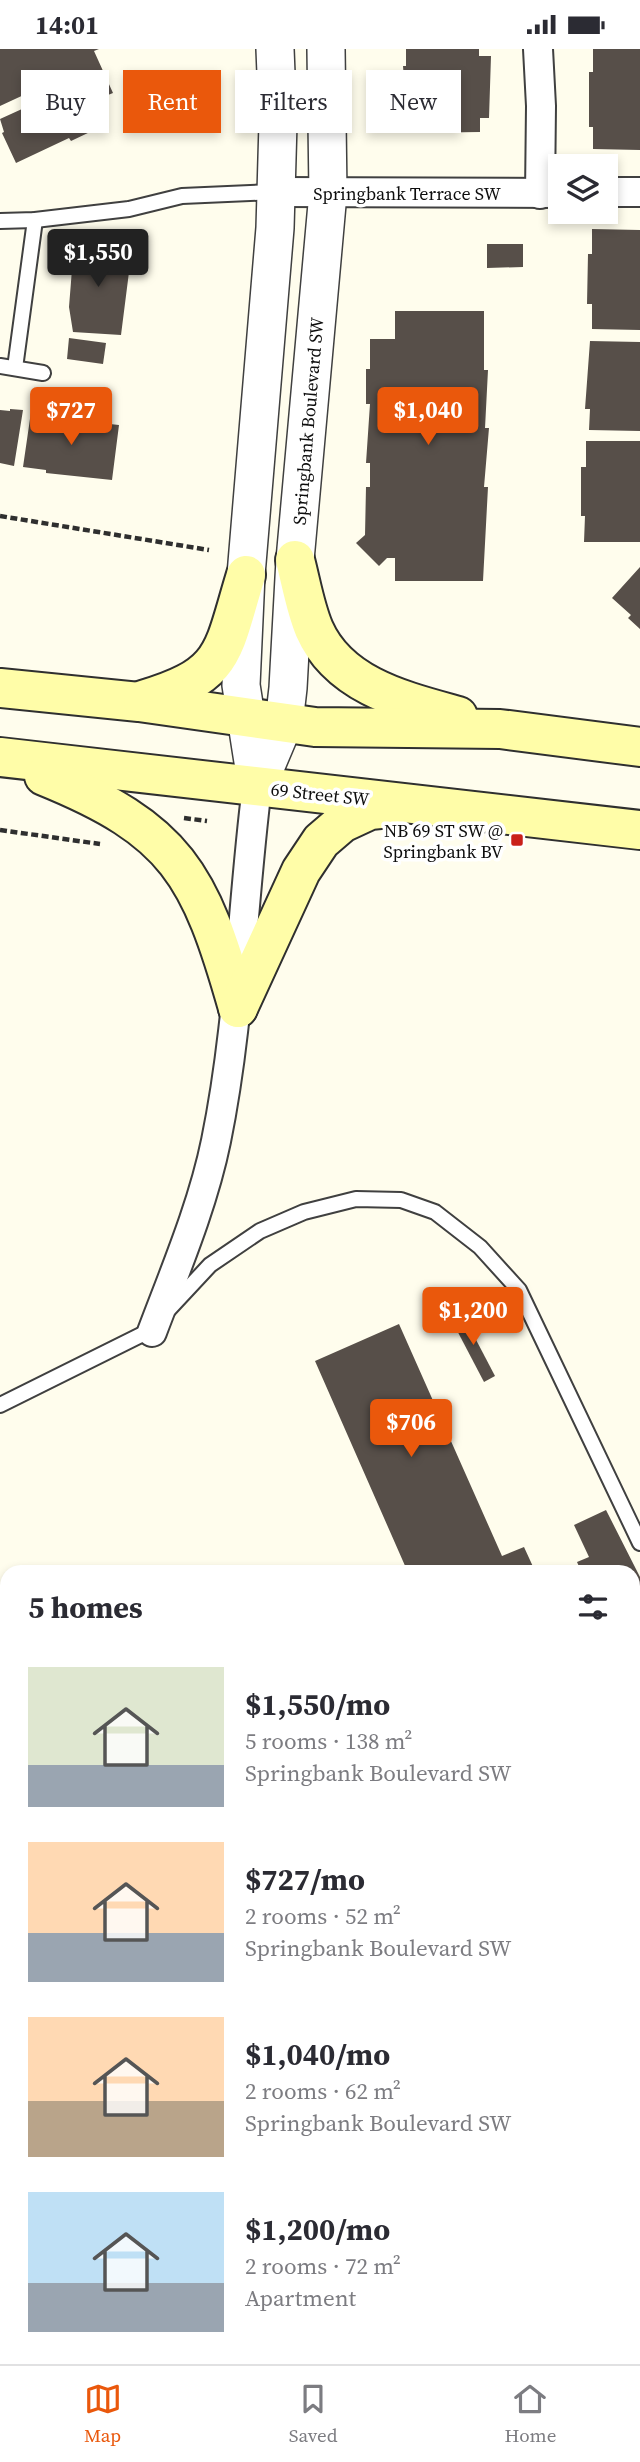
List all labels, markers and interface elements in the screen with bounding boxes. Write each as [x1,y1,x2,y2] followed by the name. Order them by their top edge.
[35,7,99,43] text: 14:01
[21,70,109,133] chip: Buy
[123,70,221,133] chip: Rent
[235,70,352,133] chip: Filters
[366,70,461,133] chip: New
[548,154,618,224] map controls
[548,154,618,224] button: layers
[313,181,502,206] street label: Springbank Terrace SW
[41,229,155,289] pin: $1,550
[63,236,133,268] text: $1,550
[286,315,330,526] street label: Springbank Boulevard SW
[30,387,112,447] pin: $727
[371,387,485,447] pin: $1,040
[46,394,96,426] text: $727
[393,394,463,426] text: $1,040
[270,776,371,812] street label: 69 Street SW
[383,818,503,864] place label: NB 69 ST SW @ Springbank BV
[509,832,525,848] marker: NB 69 ST SW @ Springbank BV
[416,1287,530,1347] pin: $1,200
[438,1294,508,1326] text: $1,200
[370,1399,452,1459] pin: $706
[386,1406,436,1438] text: $706
[28,1587,143,1628] text: 5 homes
[574,1588,612,1626] icon: filters
[245,1684,390,1725] text: $1,550/mo
[84,1695,168,1779] icon: home
[245,1725,412,1757] text: 5 rooms · 138 m²
[245,1757,511,1789] text: Springbank Boulevard SW
[245,1859,365,1900] text: $727/mo
[84,1870,168,1954] icon: home
[245,1900,401,1932] text: 2 rooms · 52 m²
[245,1932,511,1964] text: Springbank Boulevard SW
[245,2034,390,2075] text: $1,040/mo
[84,2045,168,2129] icon: home
[245,2075,401,2107] text: 2 rooms · 62 m²
[245,2107,511,2139] text: Springbank Boulevard SW
[245,2209,390,2250] text: $1,200/mo
[84,2220,168,2304] icon: home
[245,2250,401,2282] text: 2 rooms · 72 m²
[245,2282,356,2314] text: Apartment
[84,2380,122,2448] tab: Map
[289,2380,337,2448] tab: Saved
[505,2380,556,2448] tab: Home

